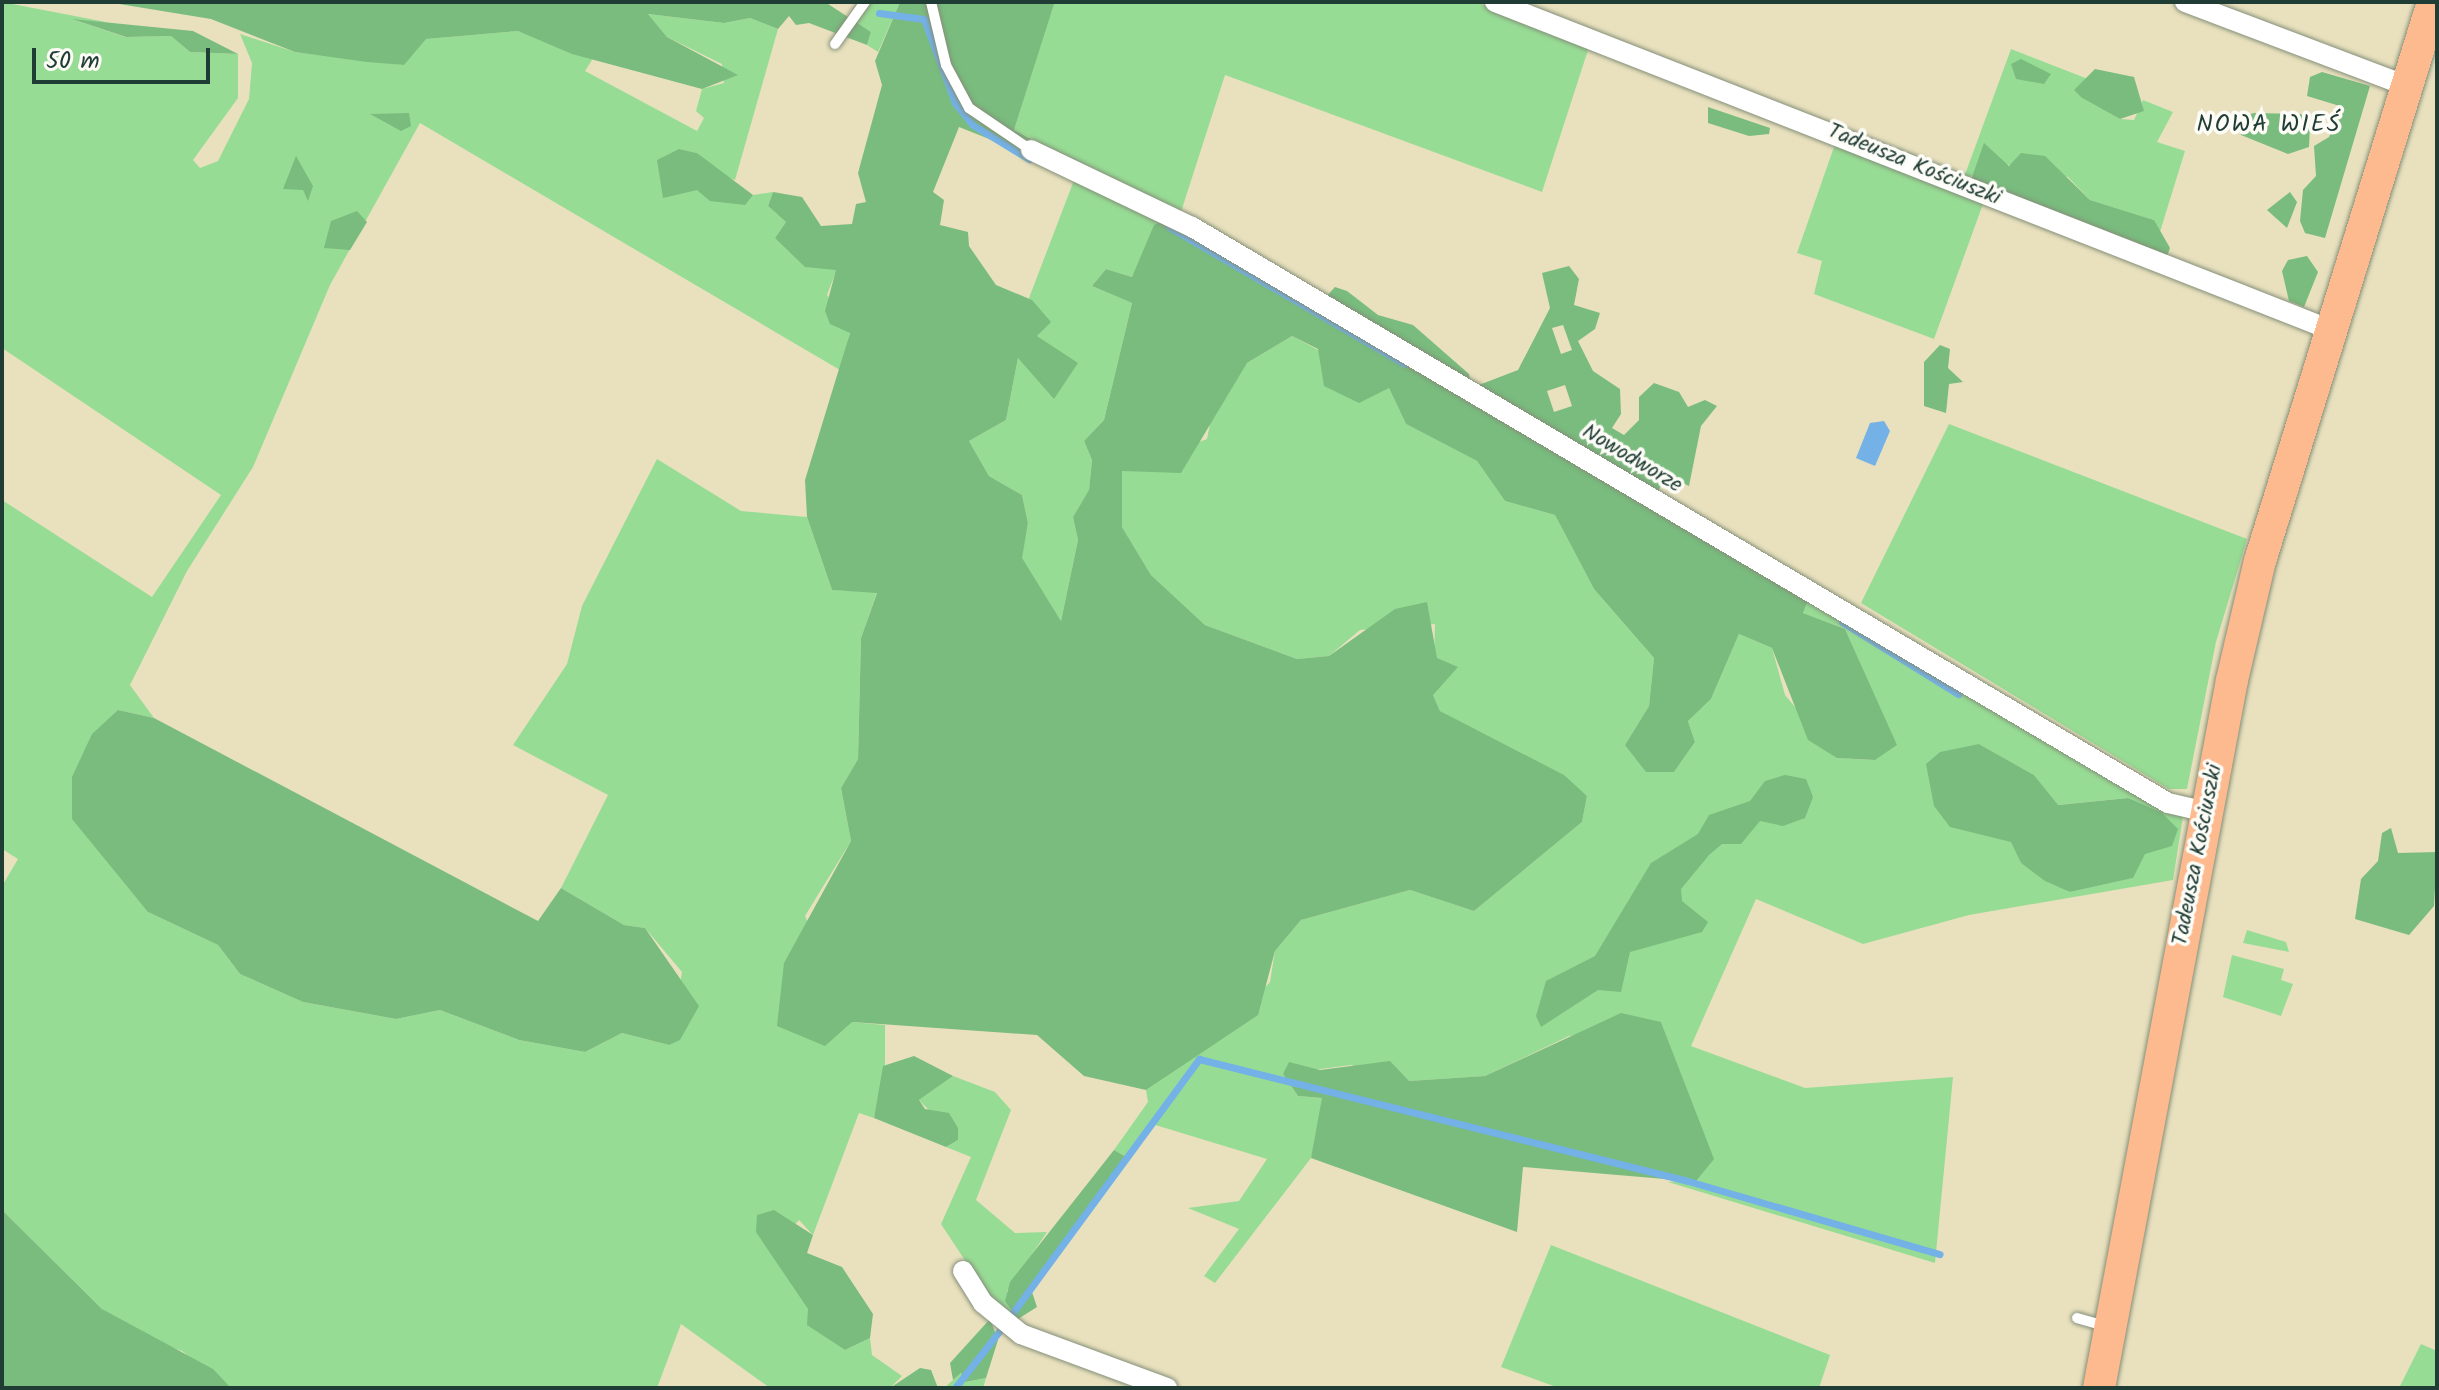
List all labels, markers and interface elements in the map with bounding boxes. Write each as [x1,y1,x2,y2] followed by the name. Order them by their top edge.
[36,32,214,82] scale bar
[46,42,100,81] text: 50 m
[2197,111,2341,139] district label: NOWA WIEŚ
[1824,118,2004,212] street label: Tadeusza Kościuszki
[1577,419,1687,499] street label: Nowodworze
[2167,762,2229,948] street label: Tadeusza Kościuszki

